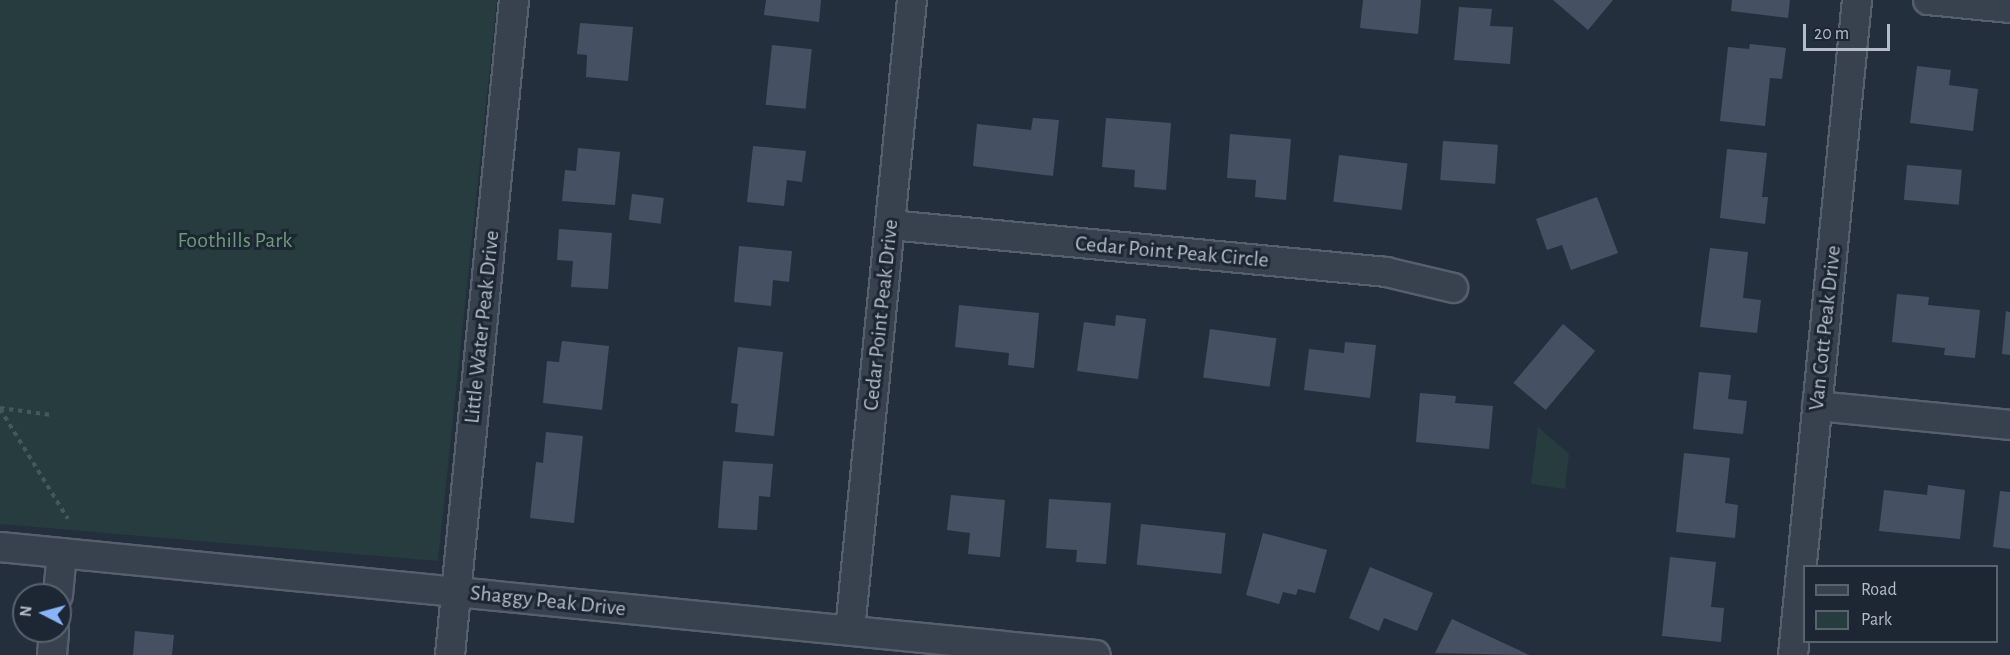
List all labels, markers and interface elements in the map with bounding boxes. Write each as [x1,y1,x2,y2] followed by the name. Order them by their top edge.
[1806,12,1893,50] scale bar
[1814,25,1849,43] text: 20 m
[858,218,904,412] street label: Cedar Point Peak Drive
[178,228,292,254] park label: Foothills Park
[459,229,505,425] street label: Little Water Peak Drive
[1074,230,1270,274] street label: Cedar Point Peak Circle
[1803,244,1847,412] street label: Van Cott Peak Drive
[1803,565,1998,643] legend
[469,580,627,622] street label: Shaggy Peak Drive
[1861,581,1897,599] text: Road
[12,583,72,643] north arrow
[18,605,35,618] text: N
[1861,611,1892,629] text: Park

